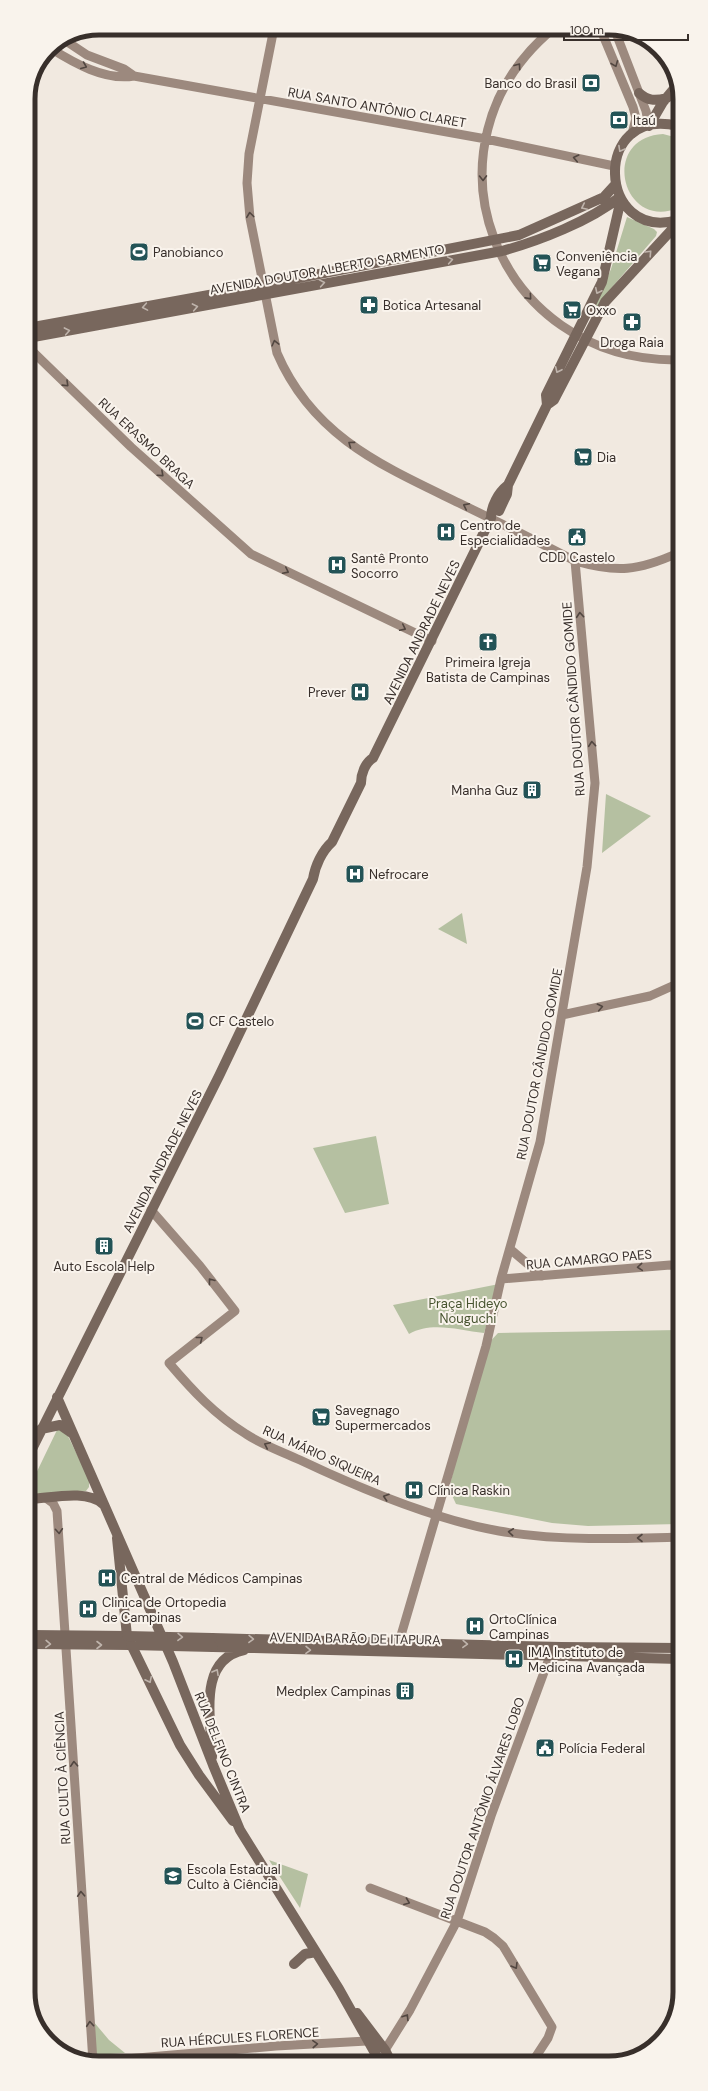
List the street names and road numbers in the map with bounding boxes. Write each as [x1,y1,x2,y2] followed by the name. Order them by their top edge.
[286,83,467,132] street label: RUA SANTO ANTÔNIO CLARET
[208,240,446,299] street label: AVENIDA DOUTOR ALBERTO SARMENTO
[95,394,199,493] street label: RUA ERASMO BRAGA
[379,557,464,707] street label: AVENIDA ANDRADE NEVES
[558,601,589,797] street label: RUA DOUTOR CÂNDIDO GOMIDE
[513,967,566,1161] street label: RUA DOUTOR CÂNDIDO GOMIDE
[119,1087,206,1236] street label: AVENIDA ANDRADE NEVES
[525,1246,653,1273] street label: RUA CAMARGO PAES
[260,1421,384,1489] street label: RUA MÁRIO SIQUEIRA
[269,1629,441,1649] street label: AVENIDA BARÃO DE ITAPURA
[191,1689,255,1815] street label: RUA DELFINO CINTRA
[435,1695,529,1921] street label: RUA DOUTOR ANTÔNIO ÁLVARES LOBO
[50,1711,74,1845] street label: RUA CULTO À CIÊNCIA
[160,2022,320,2052] street label: RUA HÉRCULES FLORENCE

